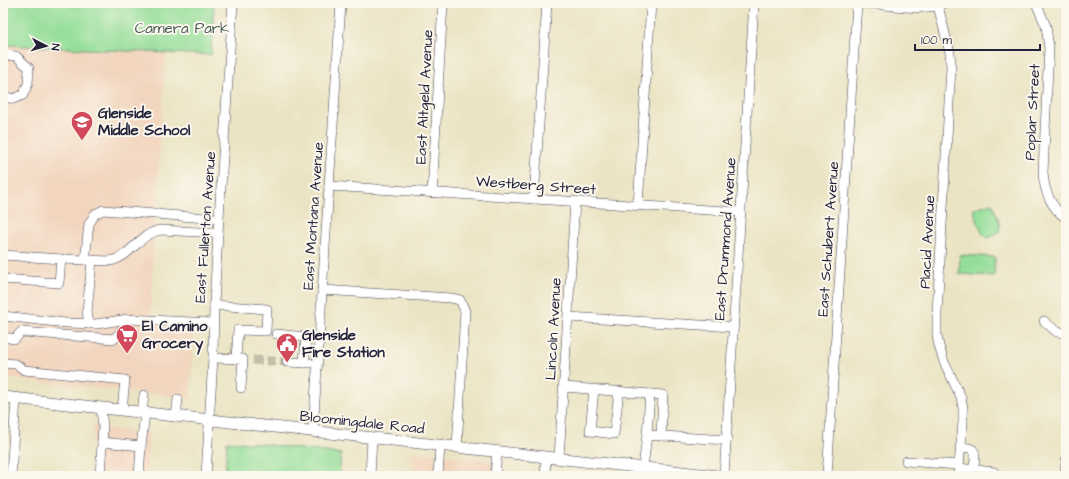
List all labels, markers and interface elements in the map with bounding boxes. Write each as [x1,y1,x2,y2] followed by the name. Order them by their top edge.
[135,18,229,39] park label: Camera Park
[26,26,66,66] north arrow
[915,26,1040,52] scale bar
[410,29,440,165] street label: East Altgeld Avenue
[921,32,952,49] text: 100 m
[48,43,63,51] text: N
[1019,63,1046,161] street label: Poplar Street
[98,103,191,141] place label: Glenside Middle School
[69,109,95,142] school or university icon: Glenside Middle School
[298,141,329,291] street label: East Montana Avenue
[190,151,221,304] street label: East Fullerton Avenue
[709,157,742,321] street label: East Drummond Avenue
[813,161,844,318] street label: East Schubert Avenue
[475,171,597,201] street label: Westberg Street
[915,195,940,289] street label: Placid Avenue
[540,277,567,381] street label: Lincoln Avenue
[142,316,208,355] place label: El Camino Grocery
[114,322,140,355] supermarket icon: El Camino Grocery
[302,325,385,363] place label: Glenside Fire Station
[274,331,300,364] public building icon: Glenside Fire Station
[298,406,426,441] street label: Bloomingdale Road

